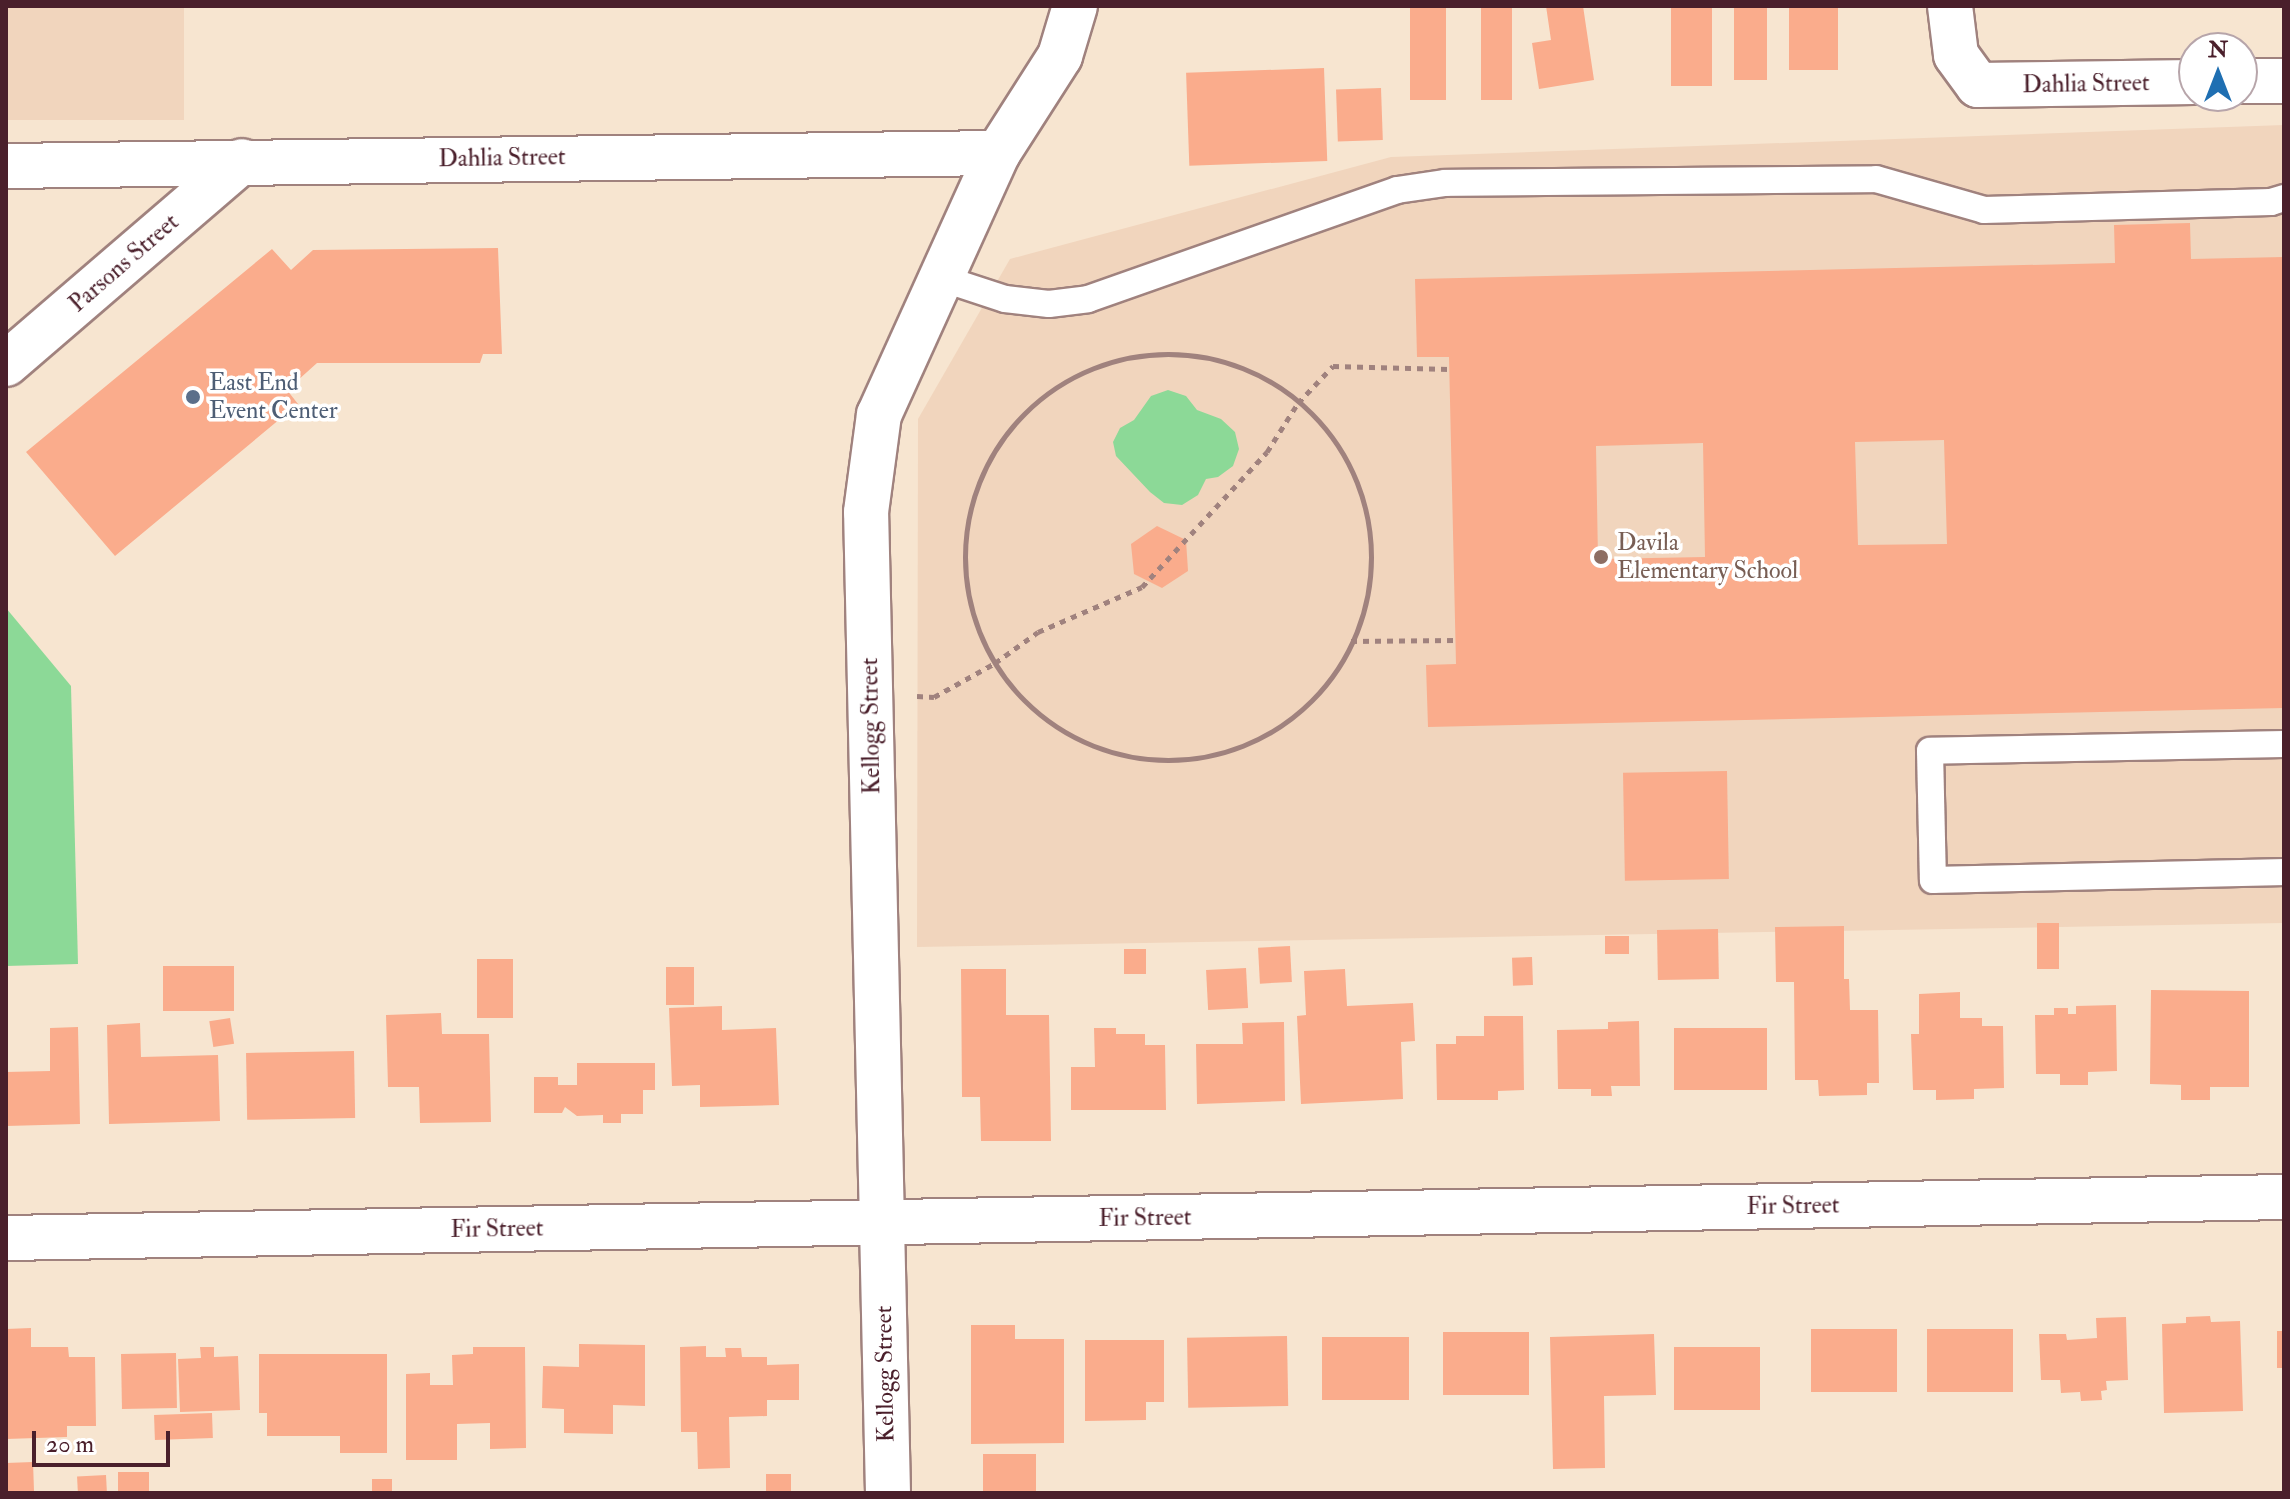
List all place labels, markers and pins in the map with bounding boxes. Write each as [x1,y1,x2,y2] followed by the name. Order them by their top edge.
[209,369,338,425] place label: East End Event Center
[184,388,202,406] marker: East End Event Center
[1617,529,1798,585] place label: Davila Elementary School
[1592,548,1610,566] marker: Davila Elementary School

